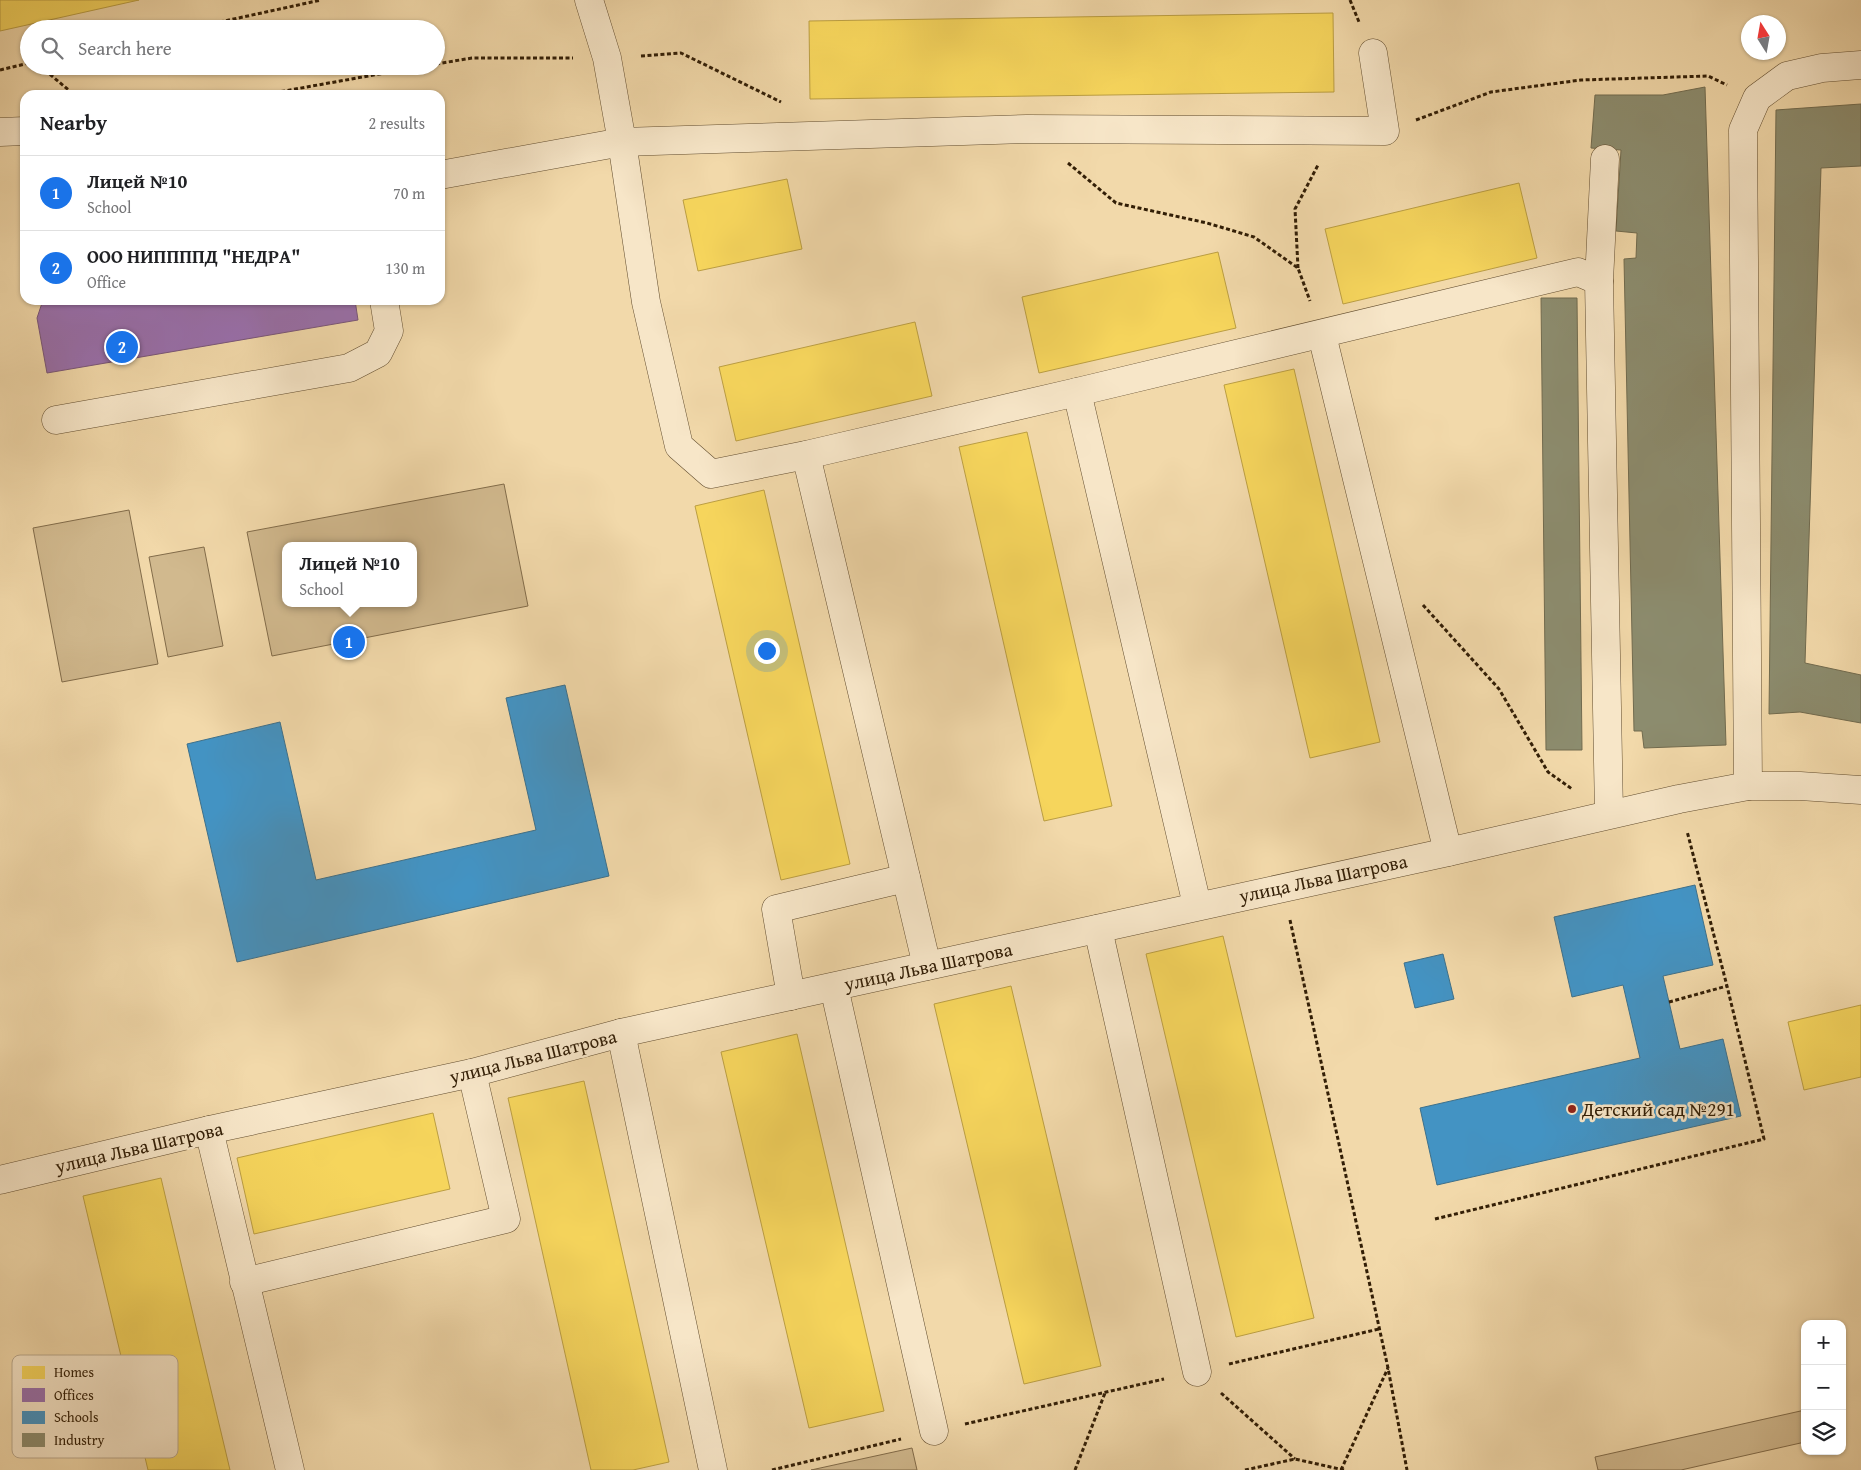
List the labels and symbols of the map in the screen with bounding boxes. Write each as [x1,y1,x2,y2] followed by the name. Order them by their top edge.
[1741,15,1786,60] north arrow
[106,328,138,366] pin: 2
[333,623,365,661] pin: 1
[754,638,780,664] your location
[1235,846,1410,910] street label: улица Льва Шатрова
[840,934,1015,998] street label: улица Льва Шатрова
[445,1022,620,1091] street label: улица Льва Шатрова
[1581,1095,1735,1123] place label: Детский сад №291
[1566,1103,1578,1115] marker: Детский сад №291
[51,1114,226,1180] street label: улица Льва Шатрова
[12,1355,178,1458] legend
[54,1362,94,1382] text: Homes
[54,1385,94,1405] text: Offices
[54,1407,98,1427] text: Schools
[54,1430,104,1450] text: Industry

